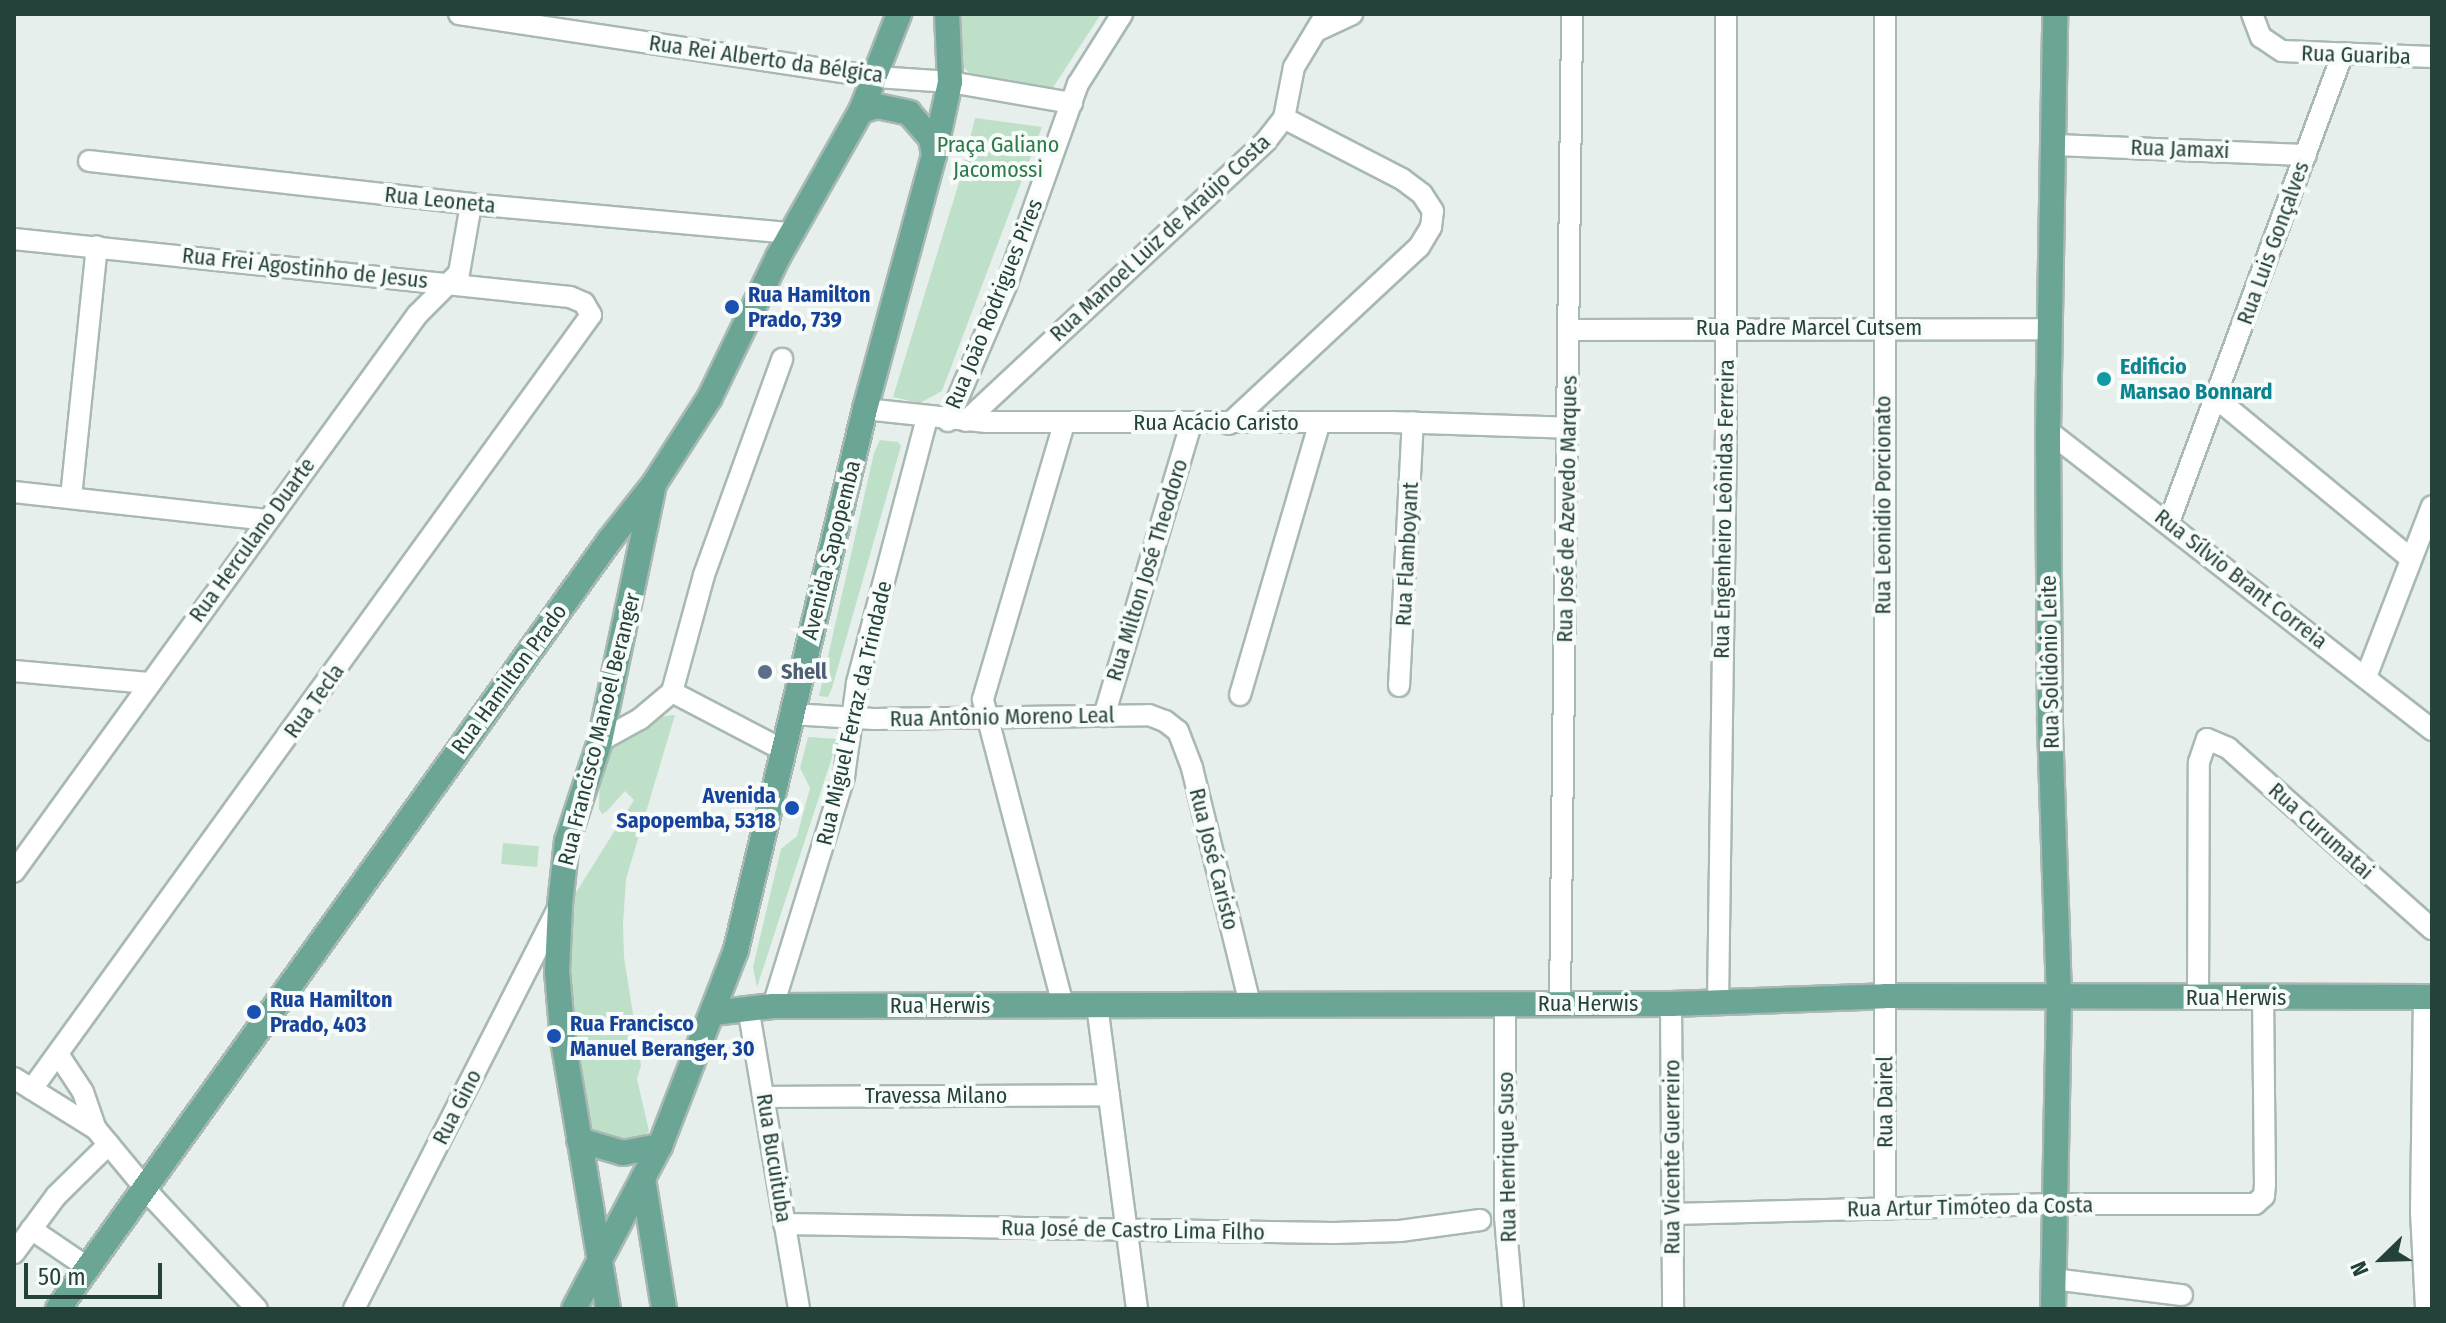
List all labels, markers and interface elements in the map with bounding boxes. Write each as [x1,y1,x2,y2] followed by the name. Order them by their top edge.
[647,29,885,89] street label: Rua Rei Alberto da Bélgica
[2301,40,2411,70] street label: Rua Guariba
[1044,129,1276,347] street label: Rua Manoel Luiz de Araújo Costa
[937,131,1059,182] park label: Praça Galiano Jacomossi
[2130,134,2230,164] street label: Rua Jamaxi
[2231,158,2315,328] street label: Rua Luis Gonçalves
[383,181,497,219] street label: Rua Leoneta
[940,195,1048,413] street label: Rua João Rodrigues Pires
[181,242,429,294] street label: Rua Frei Agostinho de Jesus
[748,281,871,332] place label: Rua Hamilton Prado, 739
[723,298,741,316] marker: Rua Hamilton Prado, 739
[1696,315,1922,341] street label: Rua Padre Marcel Cutsem
[2120,353,2273,404] place label: Edificio Mansao Bonnard
[1708,359,1740,659] street label: Rua Engenheiro Leônidas Ferreira
[2095,370,2113,388] marker: Edificio Mansao Bonnard
[1551,375,1583,643] street label: Rua José de Azevedo Marques
[1870,395,1896,615] street label: Rua Leonidio Porcionato
[1133,410,1299,436] street label: Rua Acácio Caristo
[183,453,321,627] street label: Rua Herculano Duarte
[1101,456,1193,684] street label: Rua Milton José Theodoro
[796,458,866,642] street label: Avenida Sapopemba
[1390,481,1424,627] street label: Rua Flamboyant
[2149,503,2333,655] street label: Rua Sílvio Brant Correia
[2035,575,2065,749] street label: Rua Solidônio Leite
[811,578,897,848] street label: Rua Miguel Ferraz da Trindade
[552,590,646,868] street label: Rua Francisco Manoel Beranger
[446,599,572,759] street label: Rua Hamilton Prado
[278,659,350,743] street label: Rua Tecla
[781,659,827,685] place label: Shell
[756,663,774,681] marker: Shell
[889,702,1115,732] street label: Rua Antônio Moreno Leal
[2263,777,2379,885] street label: Rua Curumatai
[616,782,776,834] place label: Avenida Sapopemba, 5318
[1184,785,1244,933] street label: Rua José Caristo
[783,799,801,817] marker: Avenida Sapopemba, 5318
[2186,985,2286,1011] street label: Rua Herwis
[270,986,393,1038] place label: Rua Hamilton Prado, 403
[1538,991,1638,1017] street label: Rua Herwis
[890,993,990,1019] street label: Rua Herwis
[245,1003,263,1021] marker: Rua Hamilton Prado, 403
[570,1010,755,1062] place label: Rua Francisco Manuel Beranger, 30
[545,1027,563,1045] marker: Rua Francisco Manuel Beranger, 30
[1872,1056,1898,1148] street label: Rua Dairel
[1659,1059,1685,1255] street label: Rua Vicente Guerreiro
[427,1065,487,1149] street label: Rua Gino
[1492,1071,1522,1243] street label: Rua Henrique Suso
[865,1083,1007,1109] street label: Travessa Milano
[751,1092,797,1224] street label: Rua Bucuituba
[1847,1192,2093,1222] street label: Rua Artur Timóteo da Costa
[1001,1214,1265,1246] street label: Rua José de Castro Lima Filho
[2342,1219,2422,1299] north arrow
[28,1247,166,1297] scale bar
[2344,1257,2374,1280] text: N
[38,1263,86,1291] text: 50 m

